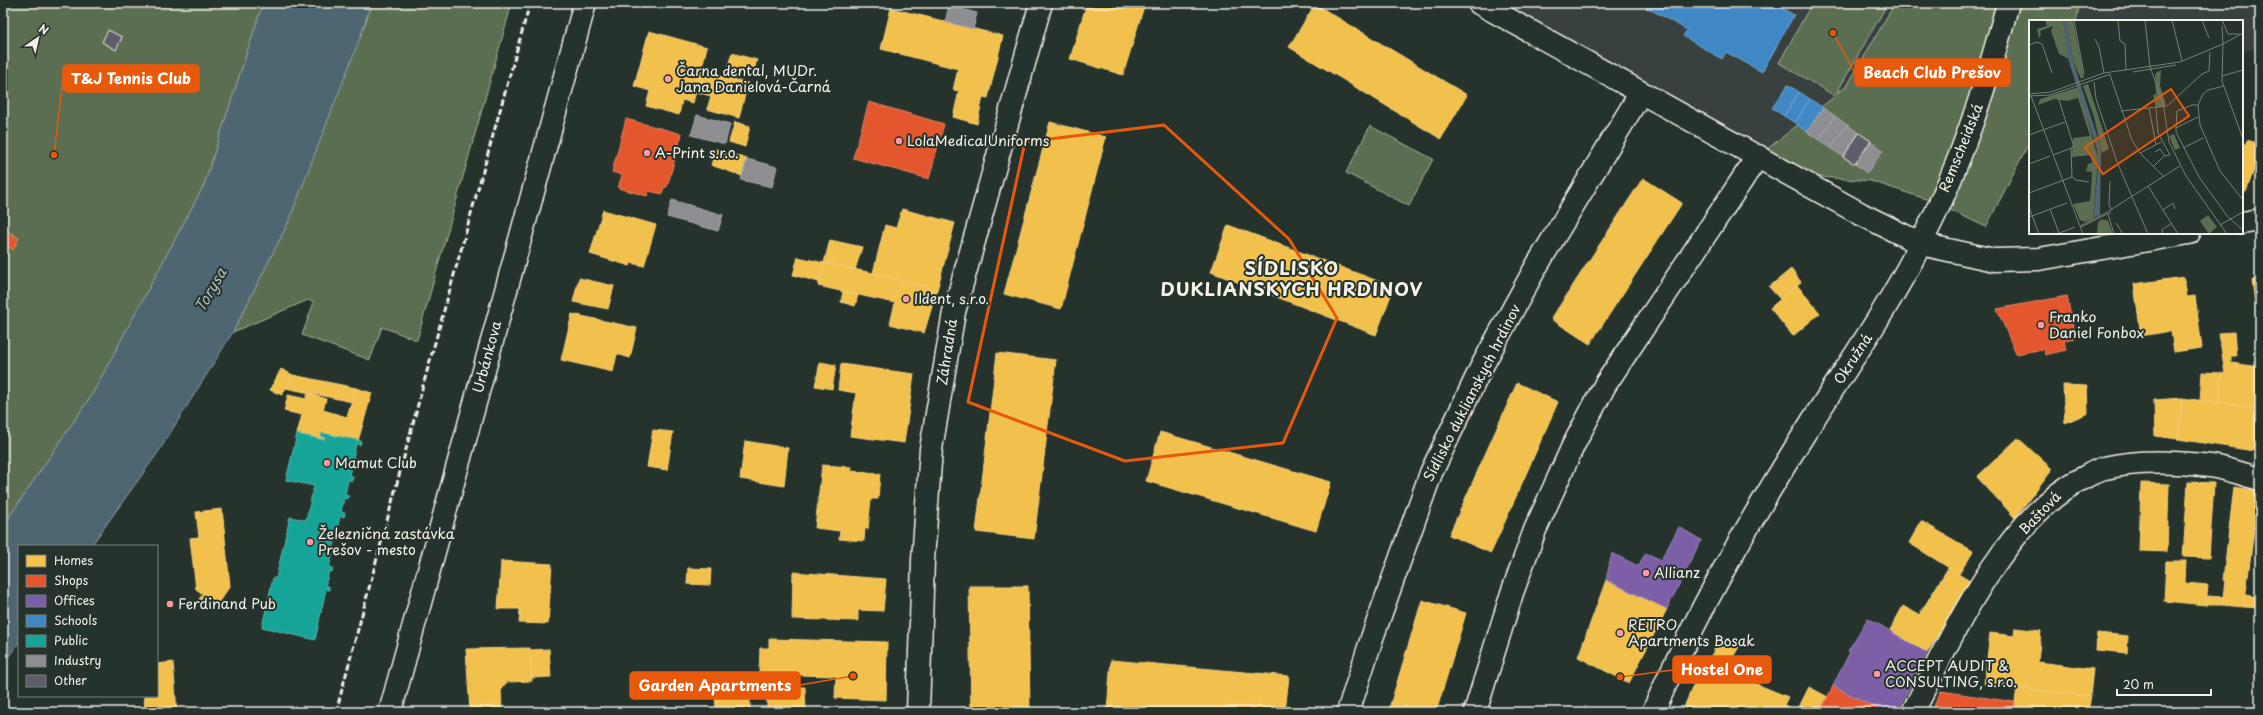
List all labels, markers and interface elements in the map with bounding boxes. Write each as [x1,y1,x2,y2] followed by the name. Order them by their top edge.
[18,18,58,58] north arrow
[36,20,52,39] text: N
[2029,20,2243,234] inset map
[1855,59,2010,86] callout: Beach Club Prešov
[676,60,831,97] place label: Čarna dental, MUDr. Jana Danielová-Čarná
[1863,60,2002,83] text: Beach Club Prešov
[63,65,199,92] callout: T&J Tennis Club
[71,66,191,89] text: T&J Tennis Club
[663,74,673,84] marker: Čarna dental, MUDr. Jana Danielová-Čarná
[1933,100,1988,195] street label: Remscheidská
[907,130,1050,151] place label: LolaMedicalUniforms
[894,136,904,146] marker: LolaMedicalUniforms
[655,142,739,163] place label: A-Print s.r.o.
[642,148,652,158] marker: A-Print s.r.o.
[1161,254,1423,302] district label: SÍDLISKO DUKLIANSKYCH HRDINOV
[188,262,232,315] water label: Torysa
[914,288,989,309] place label: Ildent, s.r.o.
[901,294,911,304] marker: Ildent, s.r.o.
[1418,300,1526,485] street label: Sídlisko duklianskych hrdinov
[2049,306,2145,343] place label: Franko Daniel Fonbox
[931,317,962,386] street label: Záhradná
[467,318,506,395] street label: Urbánkova
[2036,320,2046,330] marker: Franko Daniel Fonbox
[1828,329,1877,388] street label: Okružná
[335,452,417,473] place label: Mamut Club
[322,458,332,468] marker: Mamut Club
[2014,486,2066,539] street label: Baštová
[318,523,455,560] place label: Železničná zastávka Prešov - mesto
[305,537,315,547] marker: Železničná zastávka Prešov - mesto
[18,545,158,697] legend
[54,551,93,569] text: Homes
[1654,562,1700,583] place label: Allianz
[1641,568,1651,578] marker: Allianz
[54,571,89,589] text: Shops
[54,591,95,609] text: Offices
[178,593,276,614] place label: Ferdinand Pub
[165,599,175,609] marker: Ferdinand Pub
[54,611,98,629] text: Schools
[1628,614,1755,651] place label: RETRO Apartments Bosak
[1615,628,1625,638] marker: RETRO Apartments Bosak
[54,631,88,649] text: Public
[54,651,102,669] text: Industry
[1885,655,2017,692] place label: ACCEPT AUDIT & CONSULTING, s.r.o.
[1673,656,1771,683] callout: Hostel One
[1681,657,1764,680] text: Hostel One
[1872,669,1882,679] marker: ACCEPT AUDIT & CONSULTING, s.r.o.
[54,671,87,689] text: Other
[2117,671,2211,697] scale bar
[630,672,800,699] callout: Garden Apartments
[639,673,791,696] text: Garden Apartments
[2123,675,2154,693] text: 20 m

